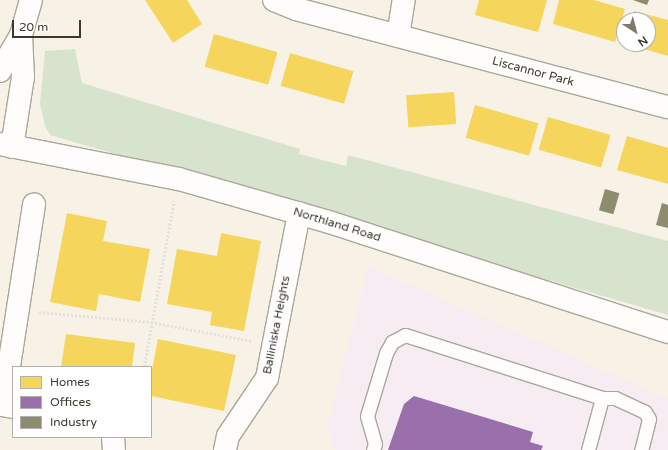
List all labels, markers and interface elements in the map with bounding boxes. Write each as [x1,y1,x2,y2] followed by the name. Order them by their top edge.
[14,12,83,38] scale bar
[616,12,656,52] north arrow
[19,20,48,34] text: 20 m
[635,33,650,49] text: N
[491,54,575,90] street label: Liscannor Park
[291,205,383,245] street label: Northland Road
[260,274,294,376] street label: Balliniska Heights
[12,366,152,438] legend
[50,375,90,389] text: Homes
[50,395,91,409] text: Offices
[50,415,97,429] text: Industry

